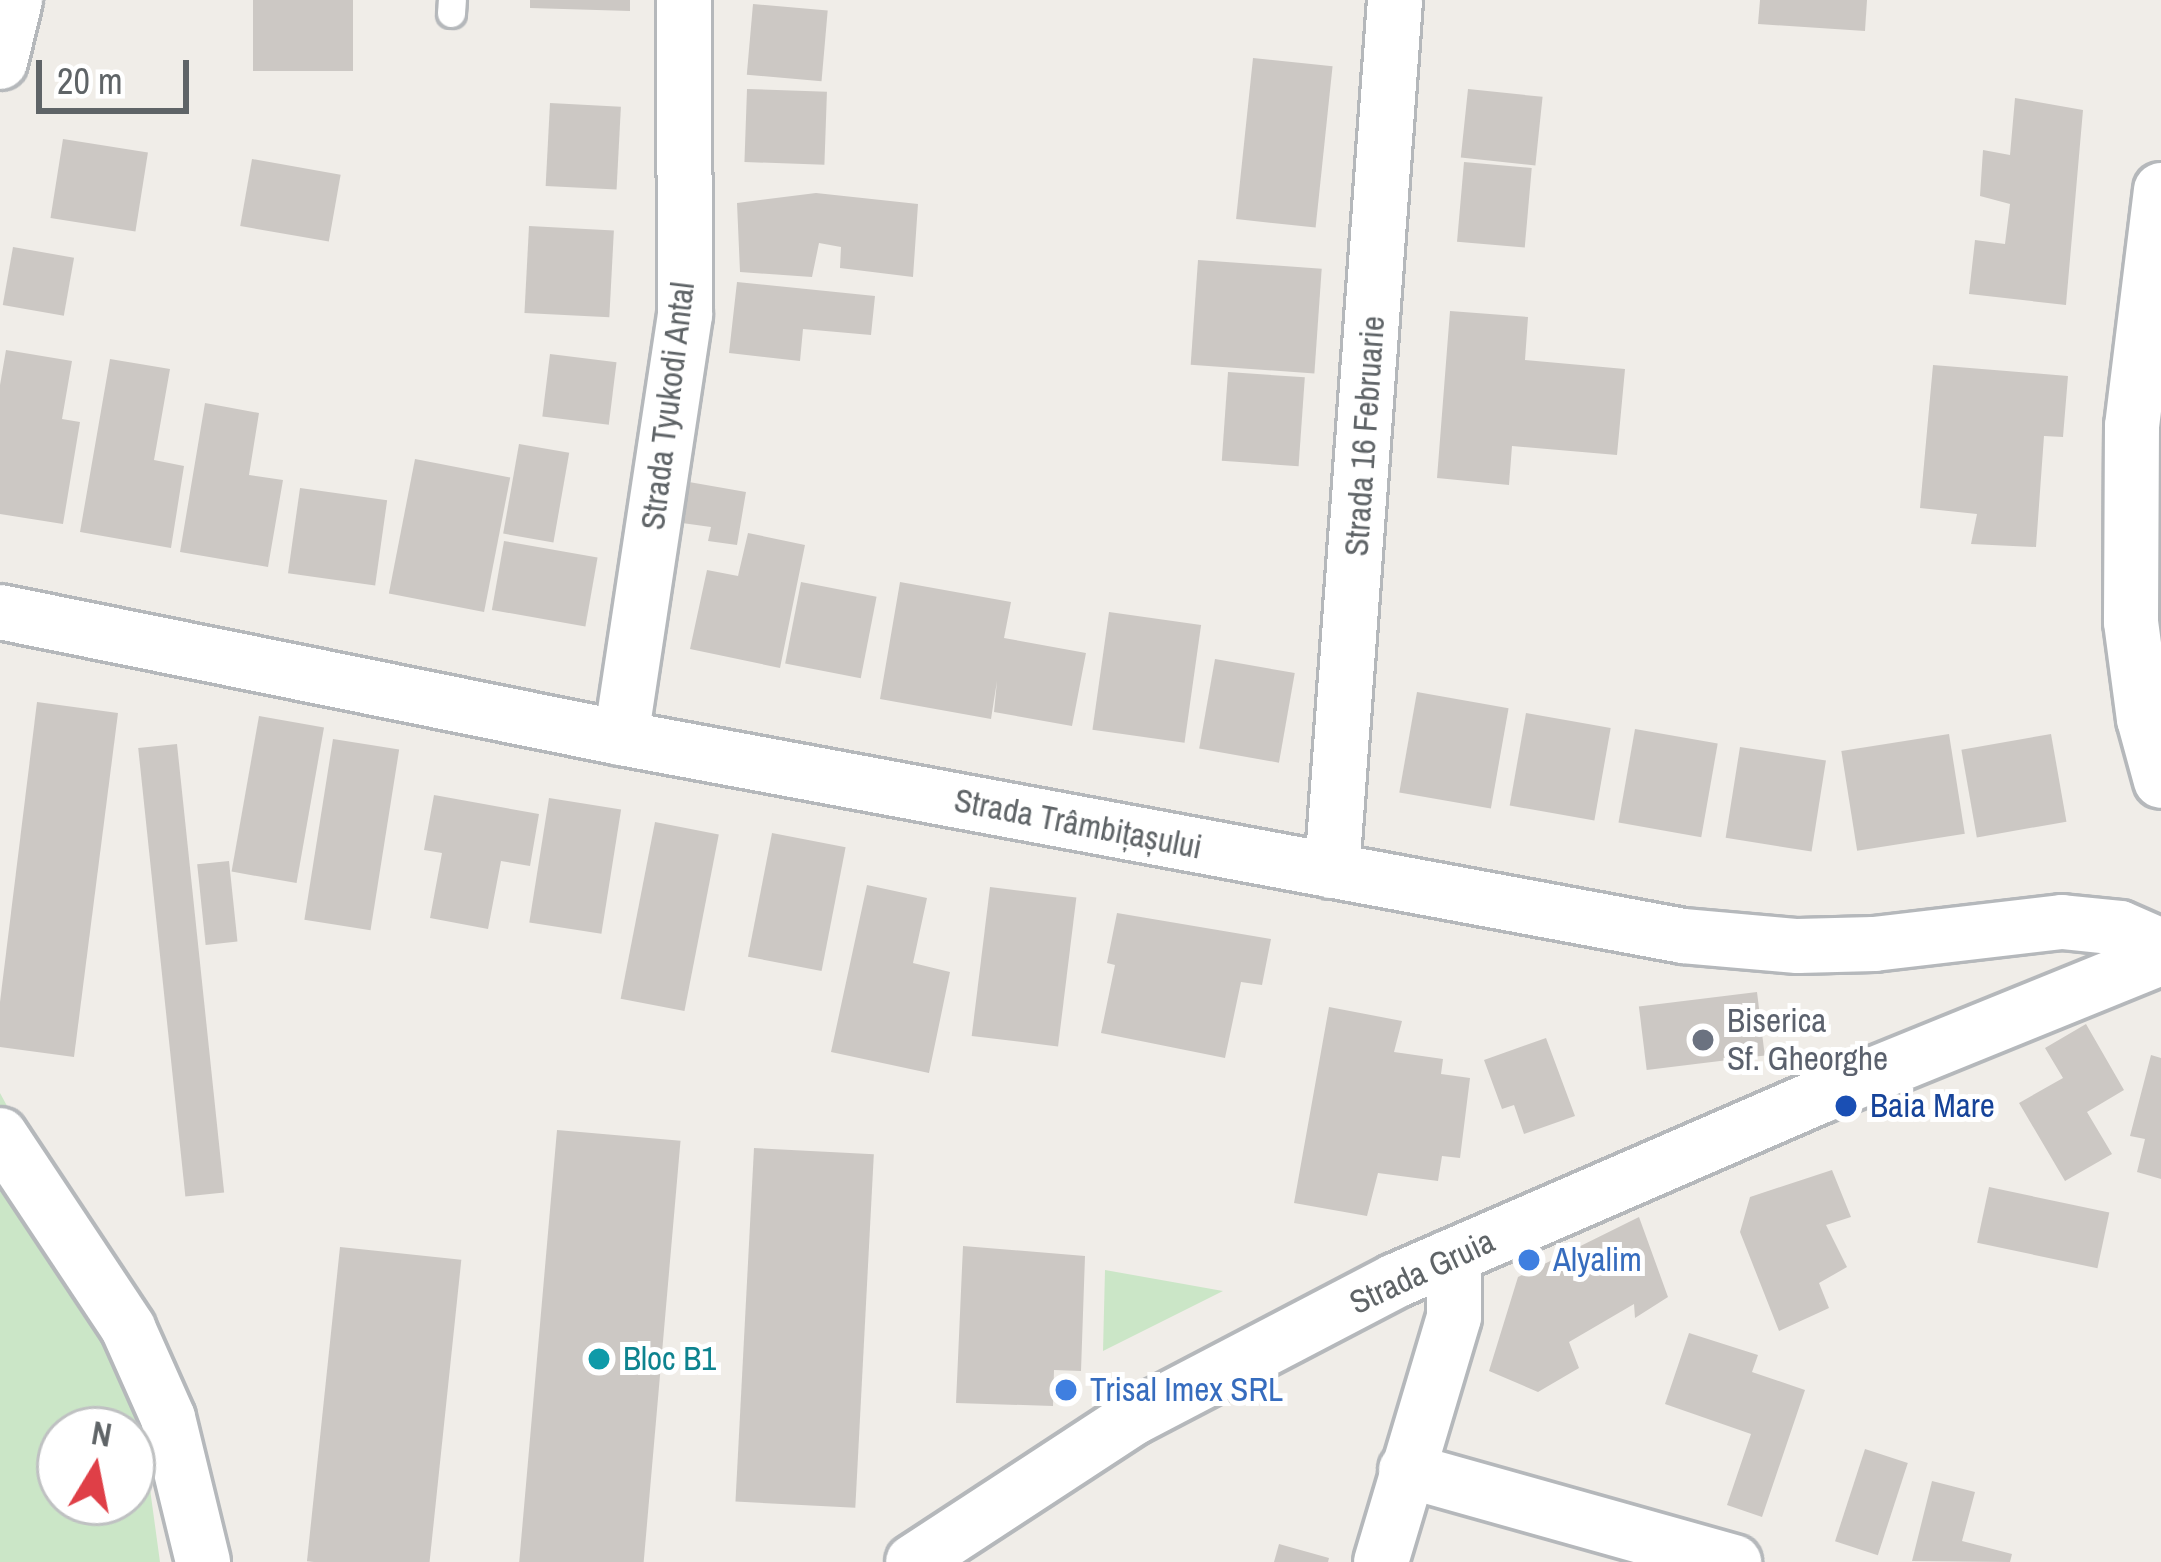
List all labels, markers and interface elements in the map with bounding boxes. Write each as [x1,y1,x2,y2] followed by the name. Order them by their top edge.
[42,36,195,110] scale bar
[57,57,123,105] text: 20 m
[633,279,703,533] street label: Strada Tyukodi Antal
[1337,314,1393,558] street label: Strada 16 Februarie
[951,781,1205,867] street label: Strada Trâmbițașului
[1727,1001,1888,1079] place label: Biserica Sf. Gheorghe
[1690,1027,1716,1053] marker: Biserica Sf. Gheorghe
[1870,1086,1995,1126] place label: Baia Mare
[1833,1093,1859,1119] marker: Baia Mare
[1343,1221,1501,1323] street label: Strada Gruia
[1553,1240,1642,1280] place label: Alyalim
[1516,1247,1542,1273] marker: Alyalim
[623,1339,716,1379] place label: Bloc B1
[586,1346,612,1372] marker: Bloc B1
[1090,1370,1283,1410] place label: Trisal Imex SRL
[1053,1377,1079,1403] marker: Trisal Imex SRL
[36,1406,156,1526] north arrow
[88,1410,115,1457] text: N

